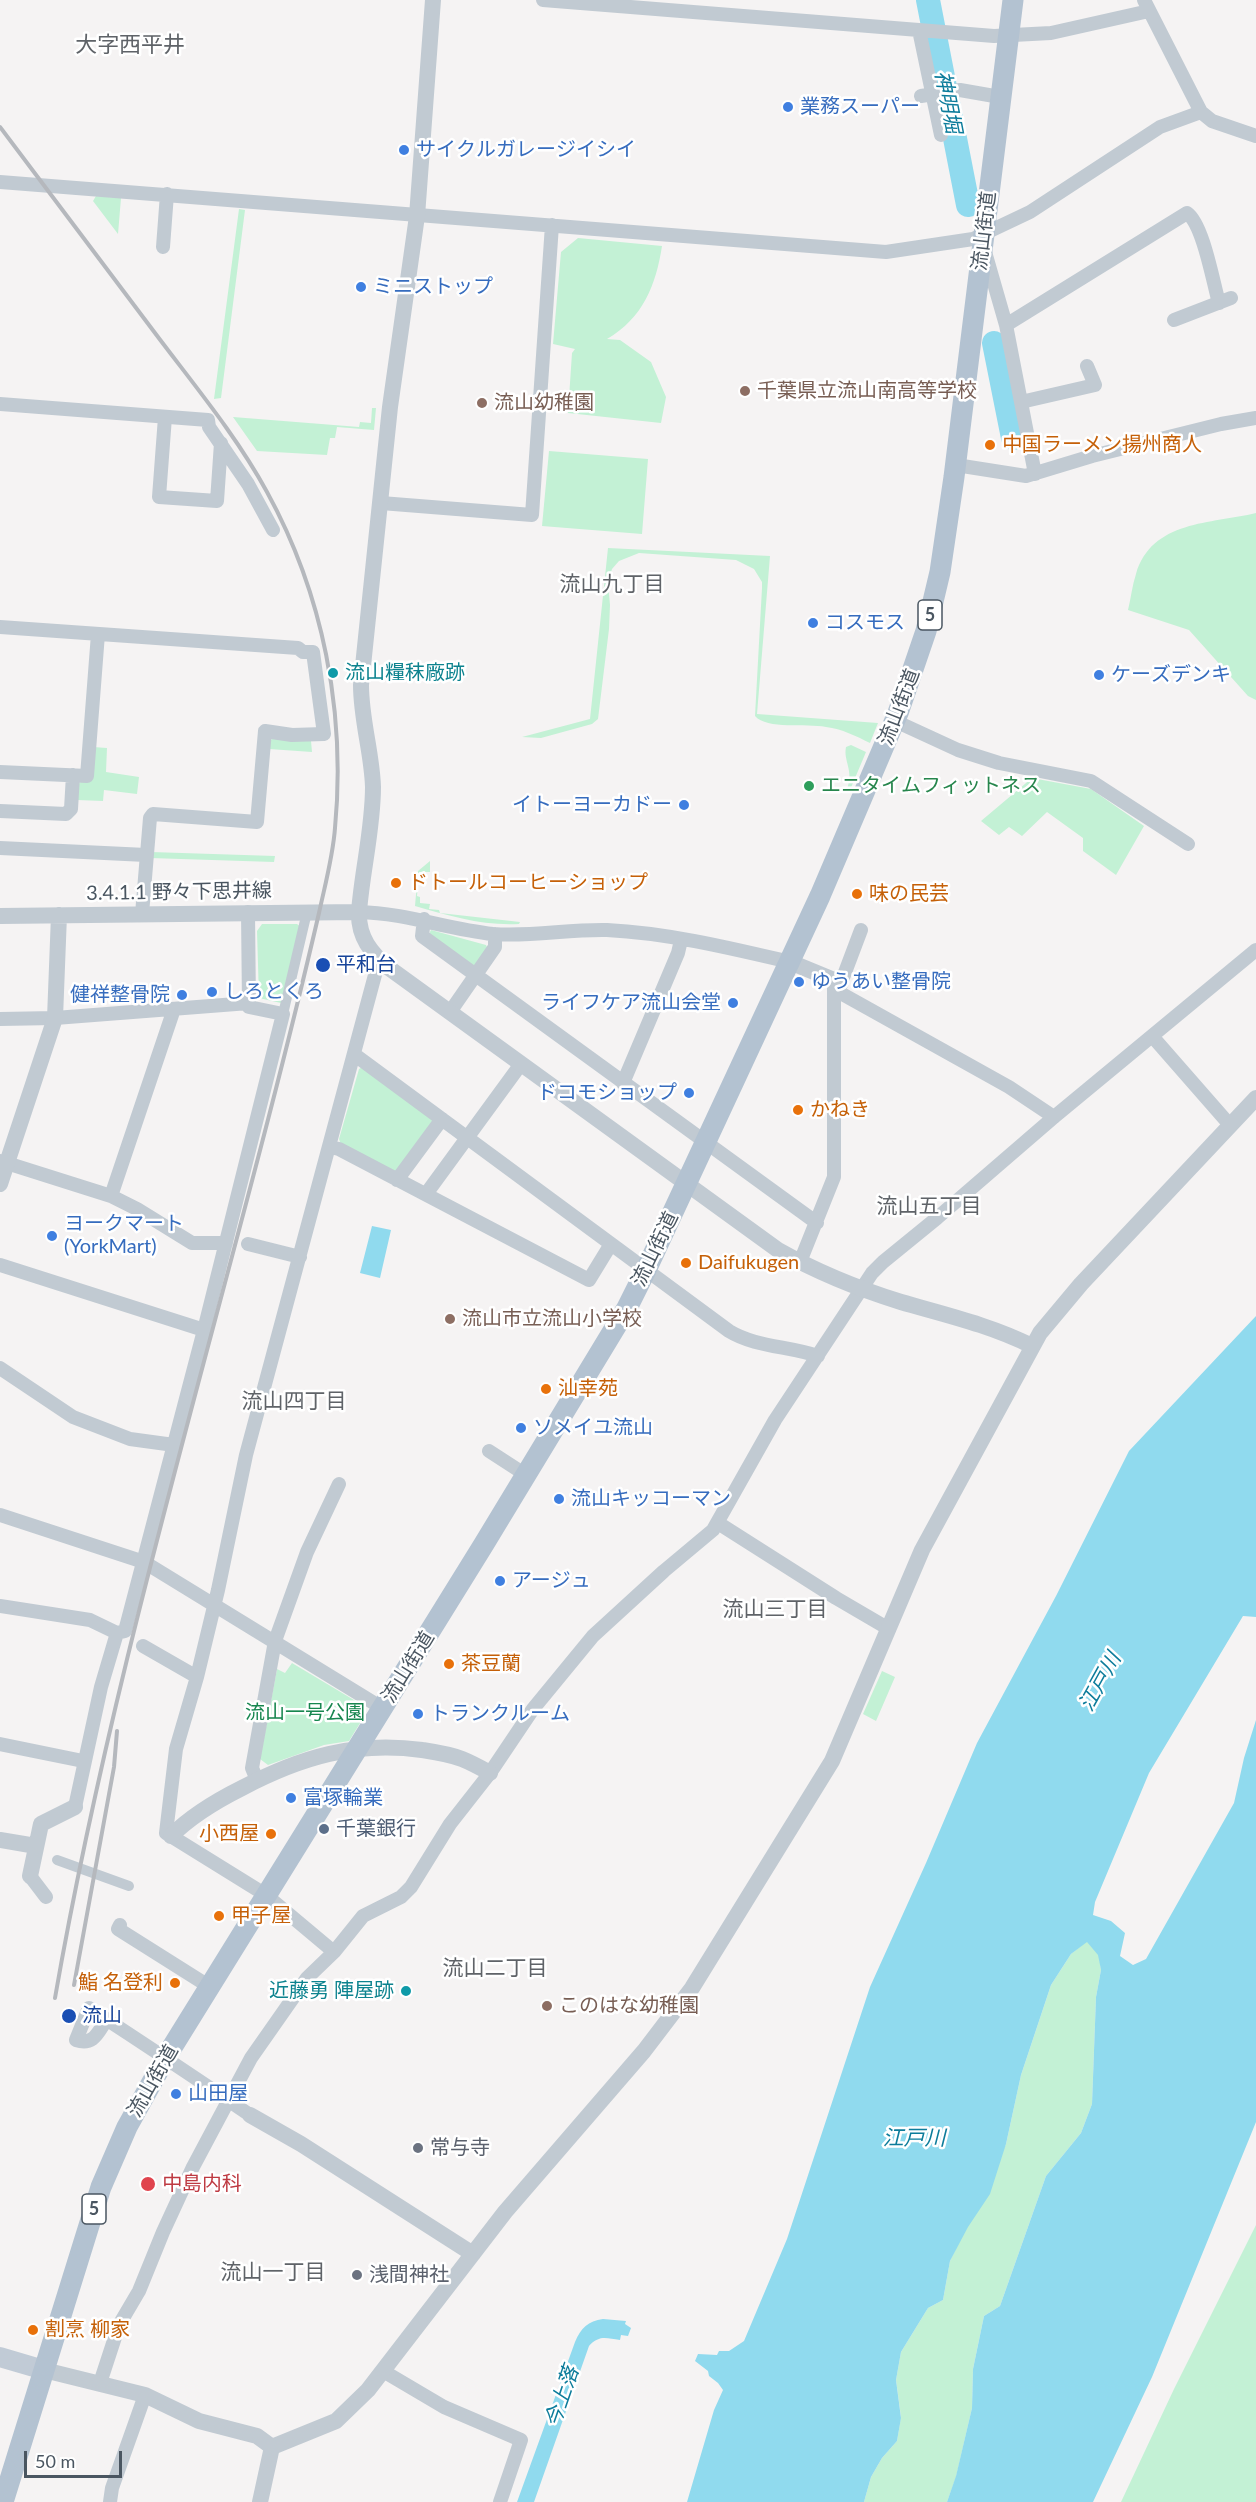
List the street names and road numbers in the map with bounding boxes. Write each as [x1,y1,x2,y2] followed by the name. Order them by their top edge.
[967,190,1001,272] street label: 流山街道
[918,600,942,630] road number: 5
[873,665,925,749] street label: 流山街道
[86,878,272,906] street label: 3.4.1.1 野々下思井線
[627,1208,683,1290] street label: 流山街道
[377,1627,439,1707] street label: 流山街道
[123,2040,183,2122] street label: 流山街道
[82,2194,106,2224] road number: 5

